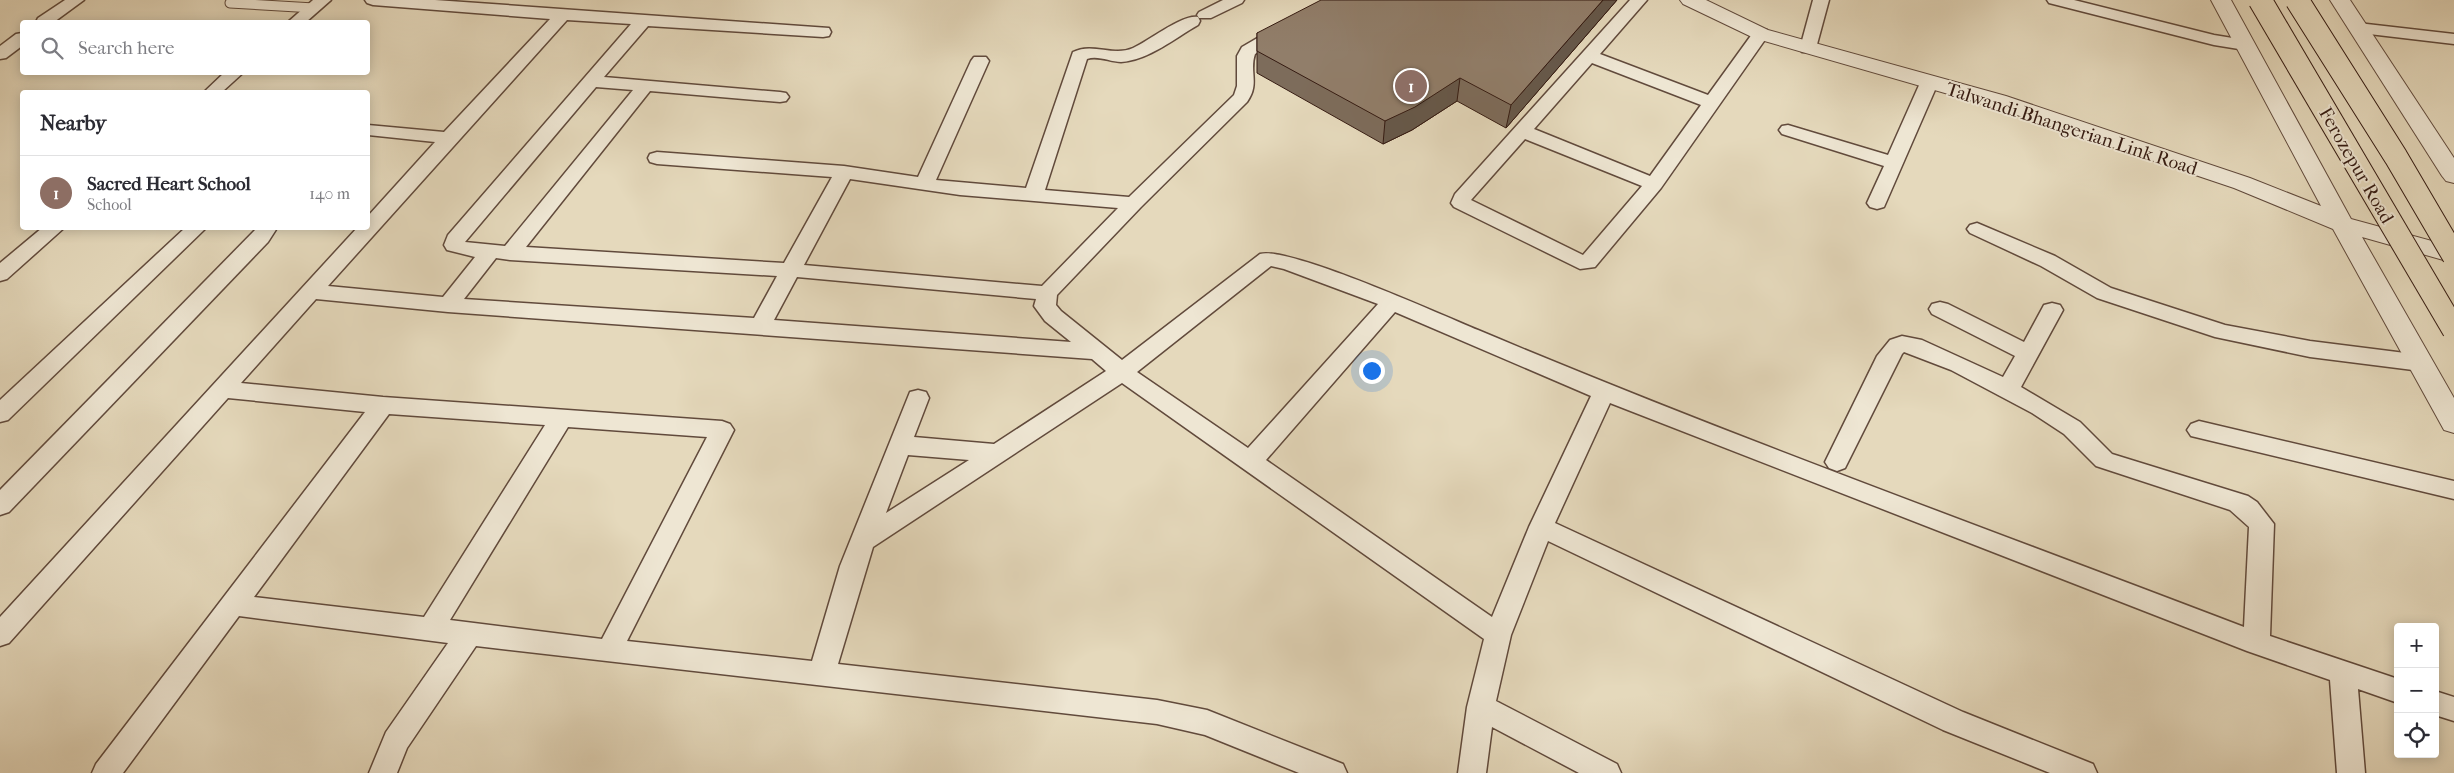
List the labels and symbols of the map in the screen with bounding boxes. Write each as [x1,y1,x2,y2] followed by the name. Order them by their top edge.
[1395,67,1427,105] pin: 1
[1943,78,2201,180] street label: Talwandi Bhangerian Link Road
[2314,104,2399,228] street label: Ferozepur Road
[1359,358,1385,384] your location

